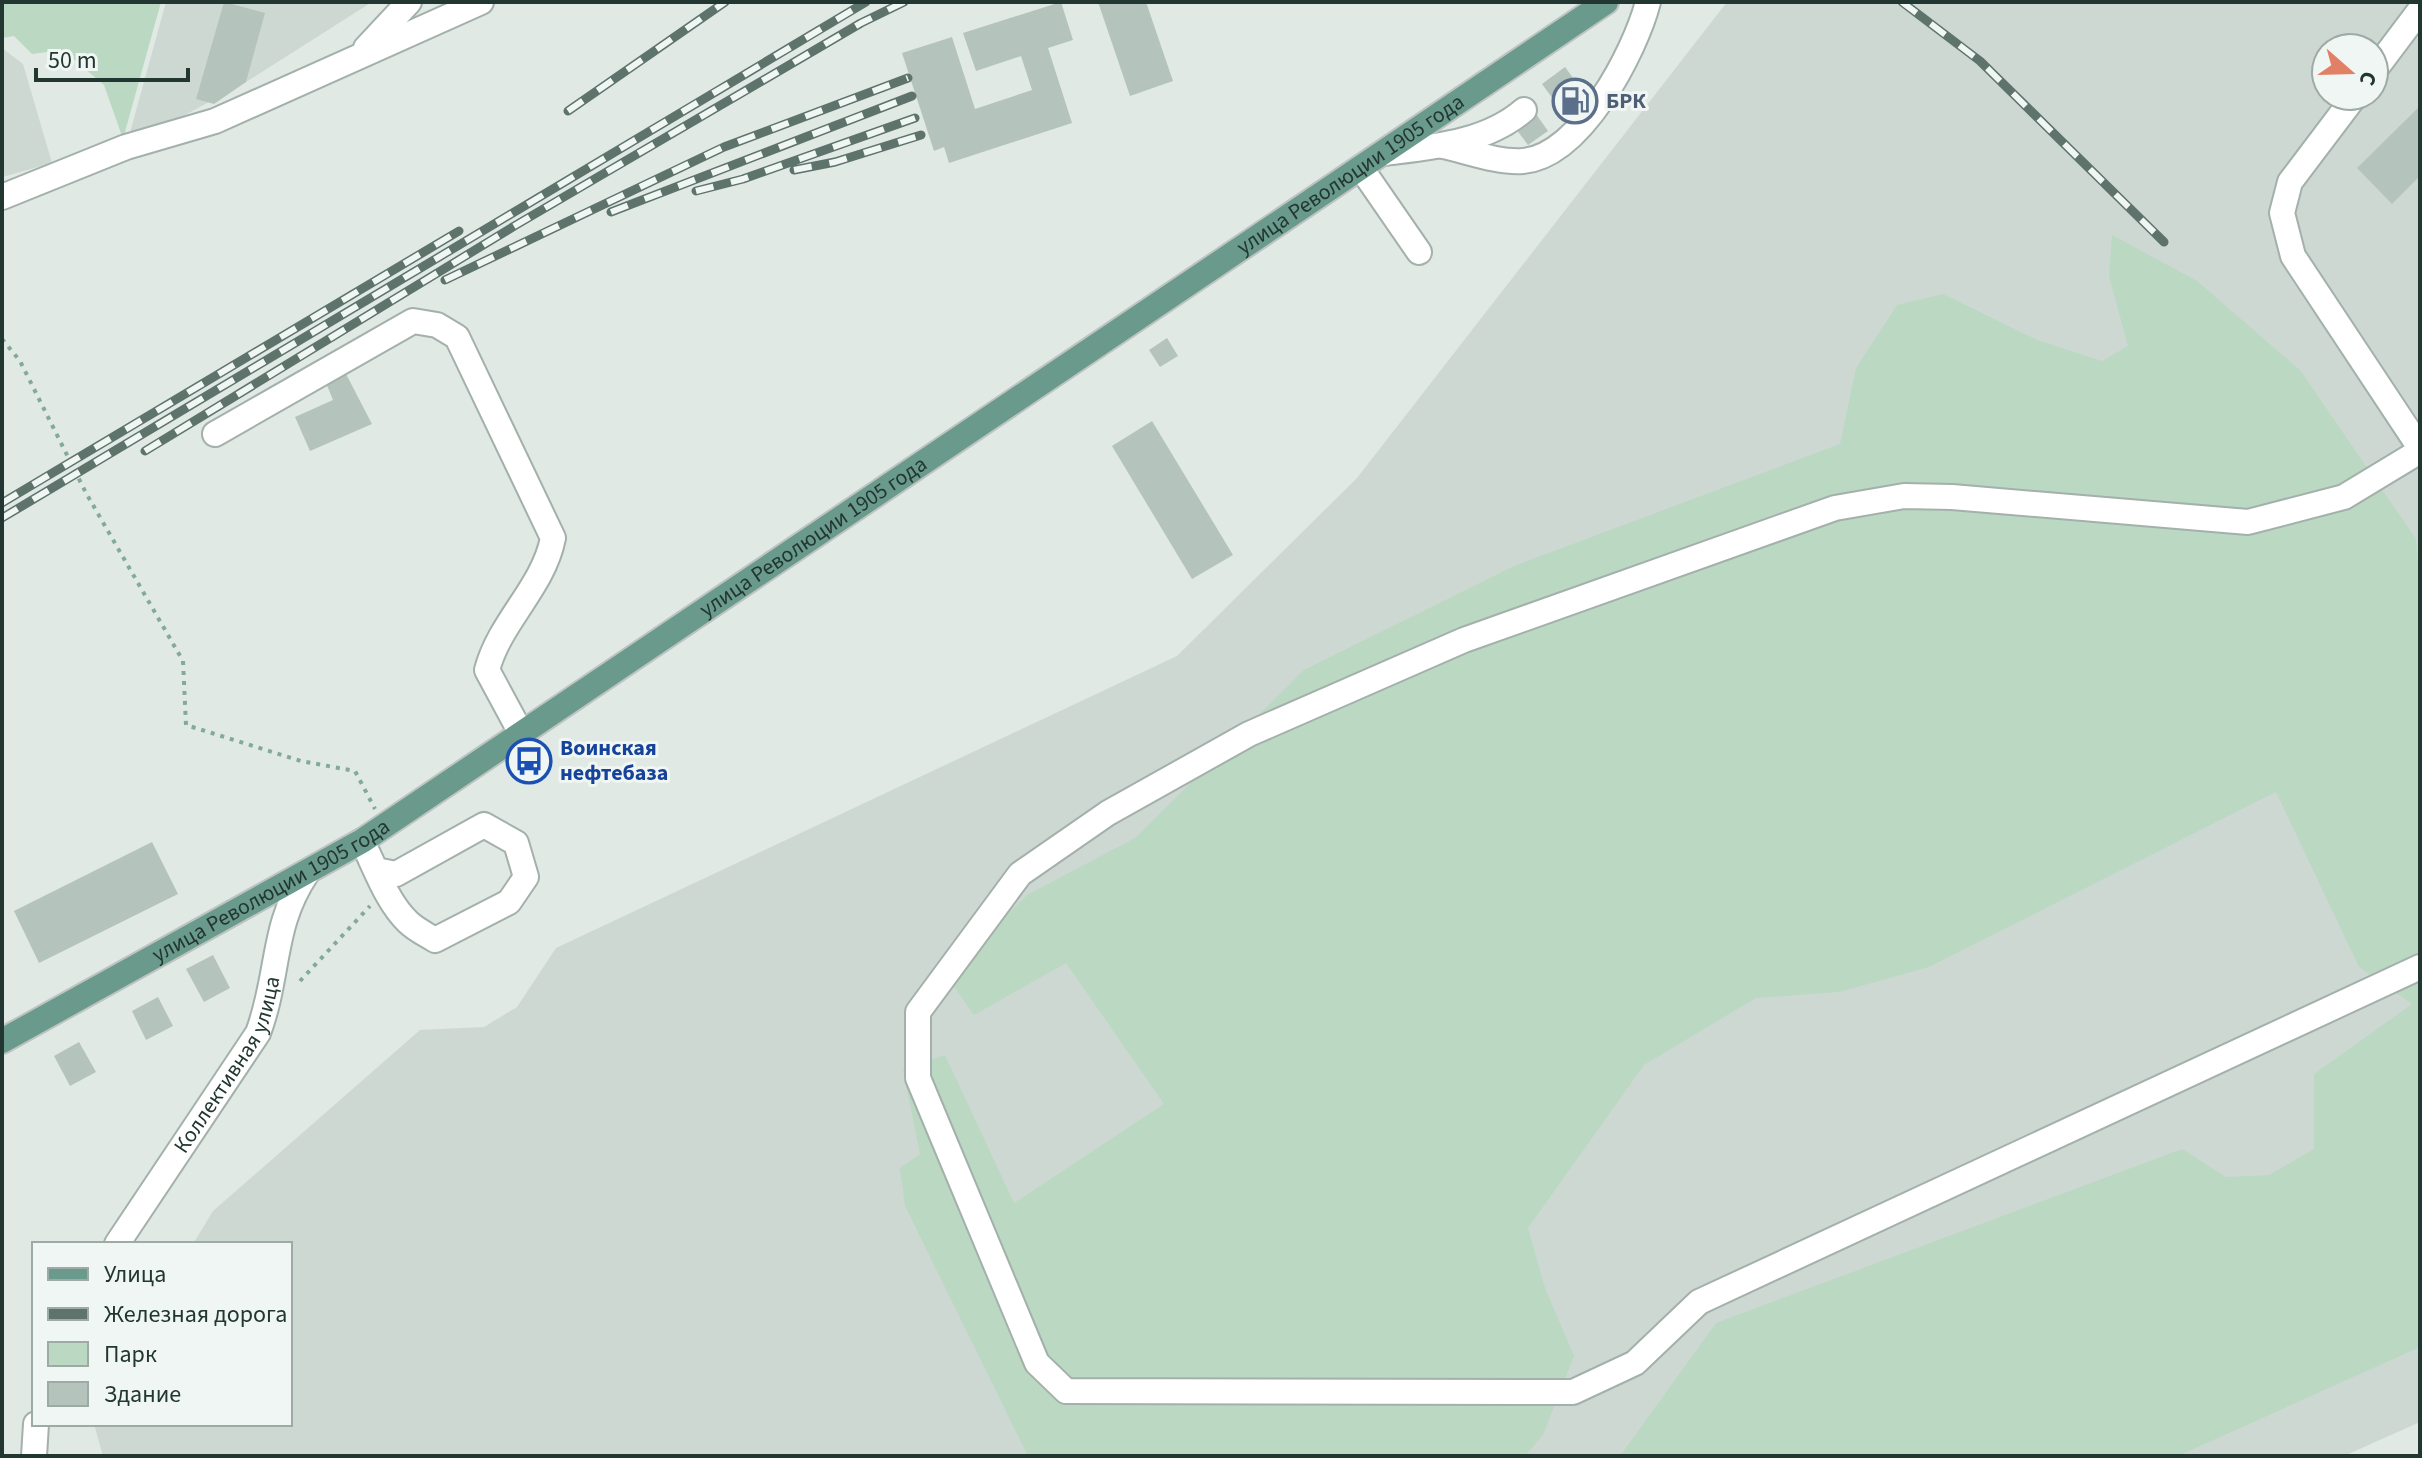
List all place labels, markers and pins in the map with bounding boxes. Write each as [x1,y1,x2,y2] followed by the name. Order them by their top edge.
[1551,77,1599,125] fuel station icon: БРК
[1606,85,1646,117] place label: БРК
[560,732,668,789] place label: Воинская нефтебаза
[505,737,553,785] bus stop icon: Воинская нефтебаза

